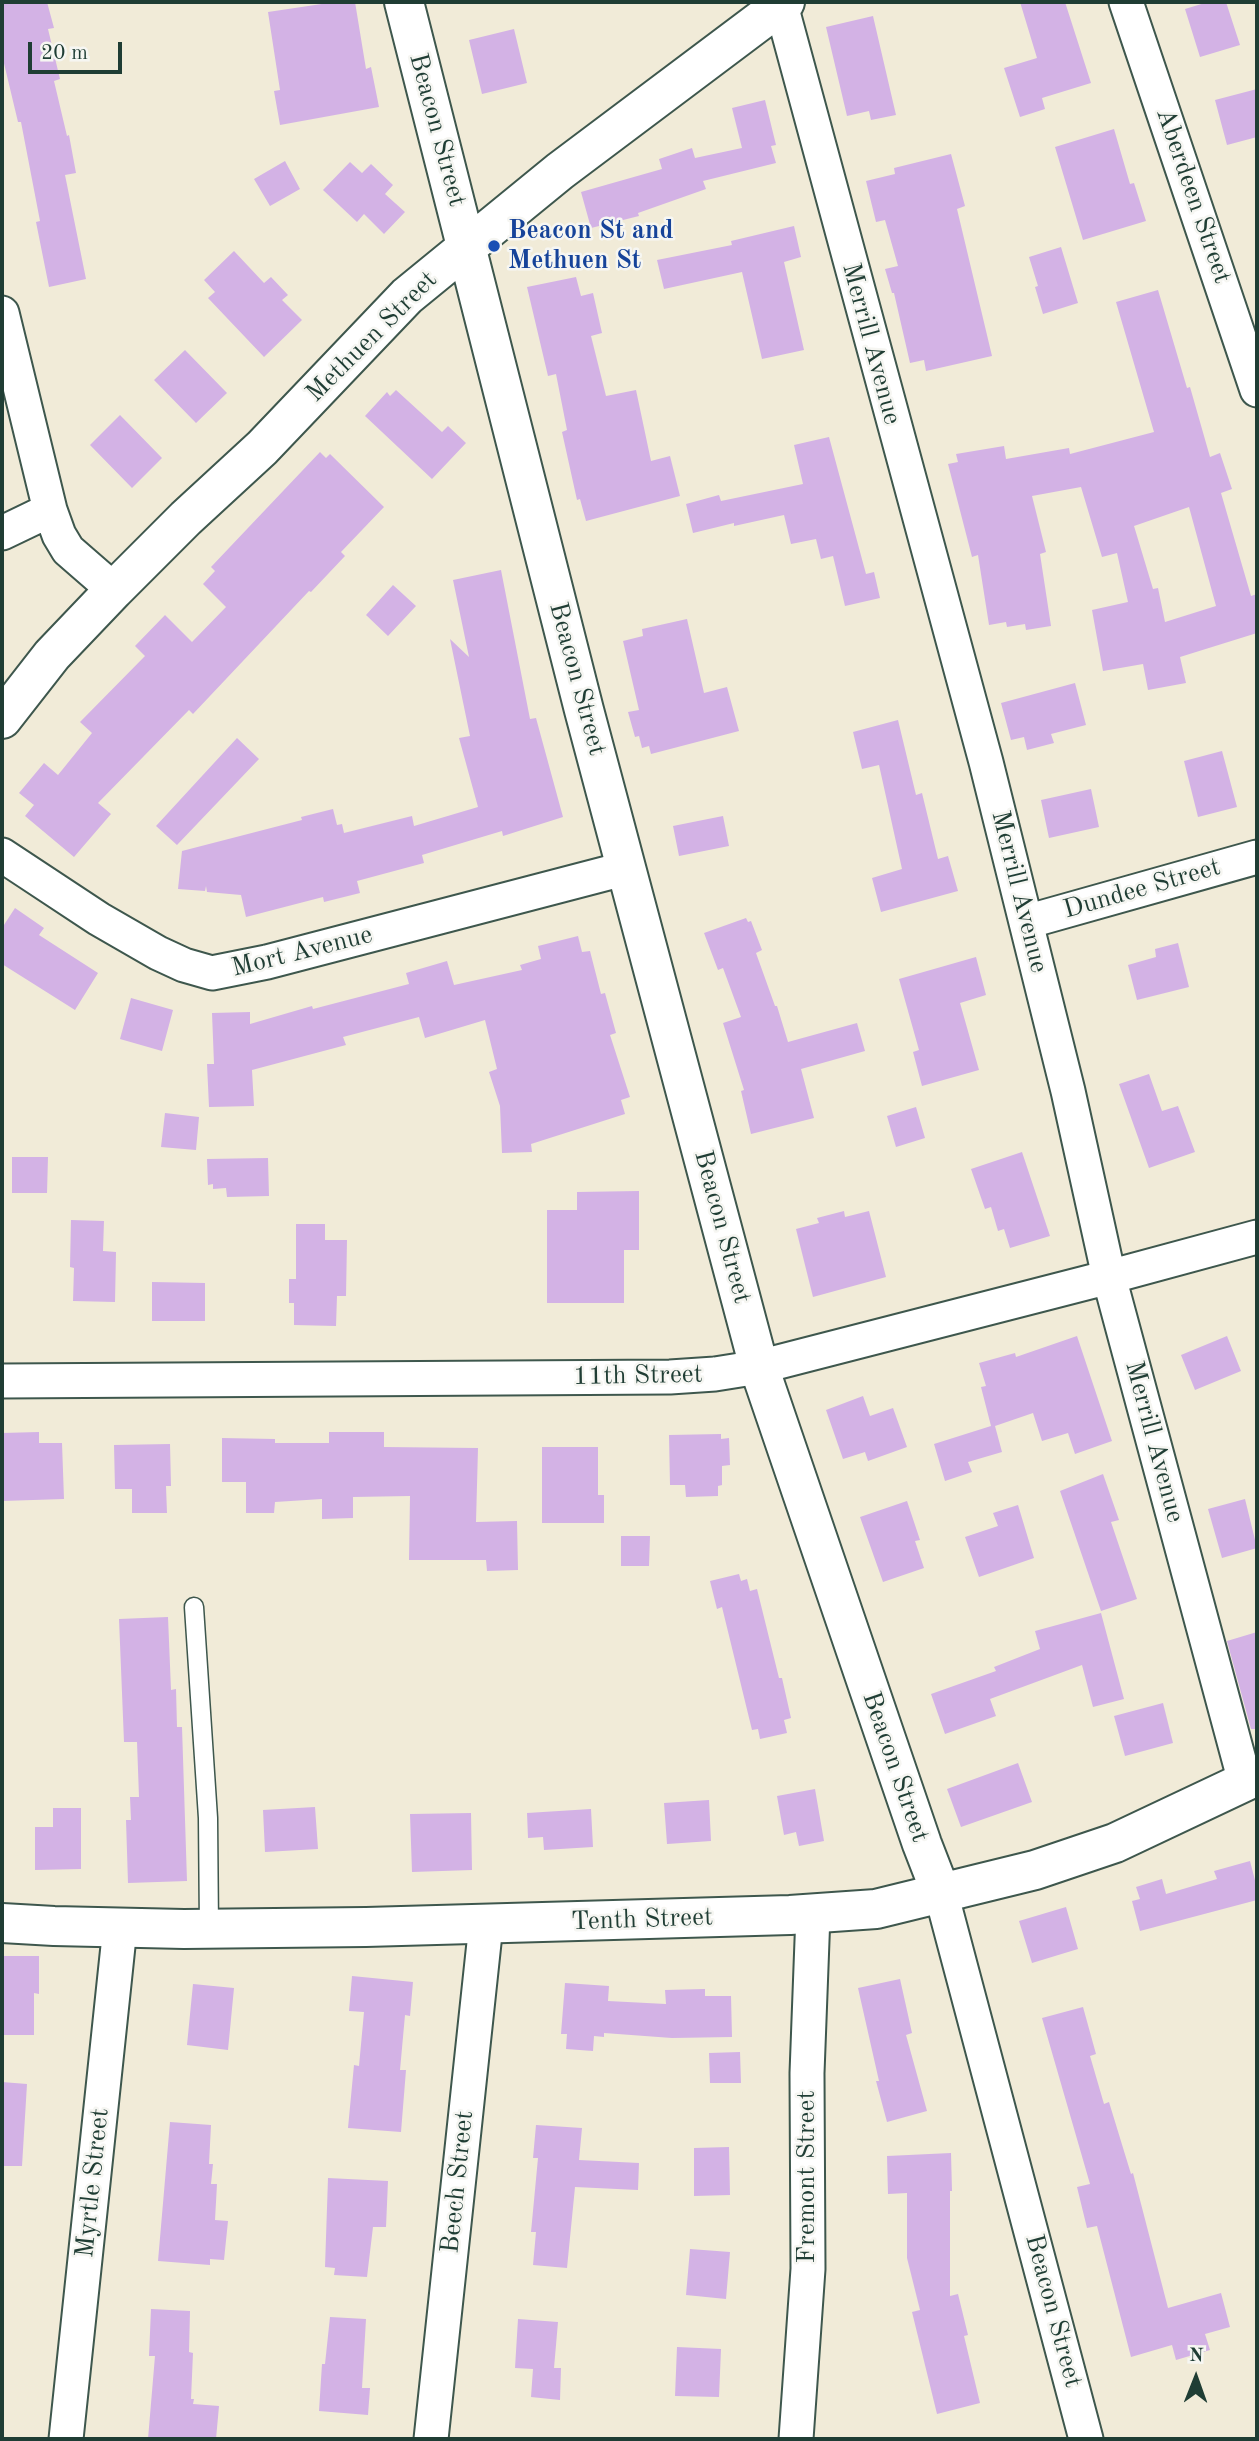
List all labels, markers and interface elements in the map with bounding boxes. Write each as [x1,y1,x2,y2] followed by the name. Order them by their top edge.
[32,28,126,72] scale bar
[41,43,88,64] text: 20 m
[402,50,472,210] street label: Beacon Street
[1148,104,1238,288] street label: Aberdeen Street
[508,215,673,276] place label: Beacon St and Methuen St
[486,238,502,254] marker: Beacon St and Methuen St
[834,260,908,428] street label: Merrill Avenue
[300,265,444,409] street label: Methuen Street
[542,599,612,759] street label: Beacon Street
[984,808,1054,976] street label: Merrill Avenue
[1060,852,1224,926] street label: Dundee Street
[228,919,376,985] street label: Mort Avenue
[687,1147,757,1307] street label: Beacon Street
[1117,1358,1191,1526] street label: Merrill Avenue
[573,1359,703,1393] street label: 11th Street
[855,1688,935,1846] street label: Beacon Street
[570,1902,714,1938] street label: Tenth Street
[791,2090,823,2264] street label: Fremont Street
[70,2107,116,2259] street label: Myrtle Street
[435,2109,481,2255] street label: Beech Street
[1018,2231,1088,2391] street label: Beacon Street
[1161,2343,1231,2413] north arrow
[1189,2347,1204,2366] text: N

